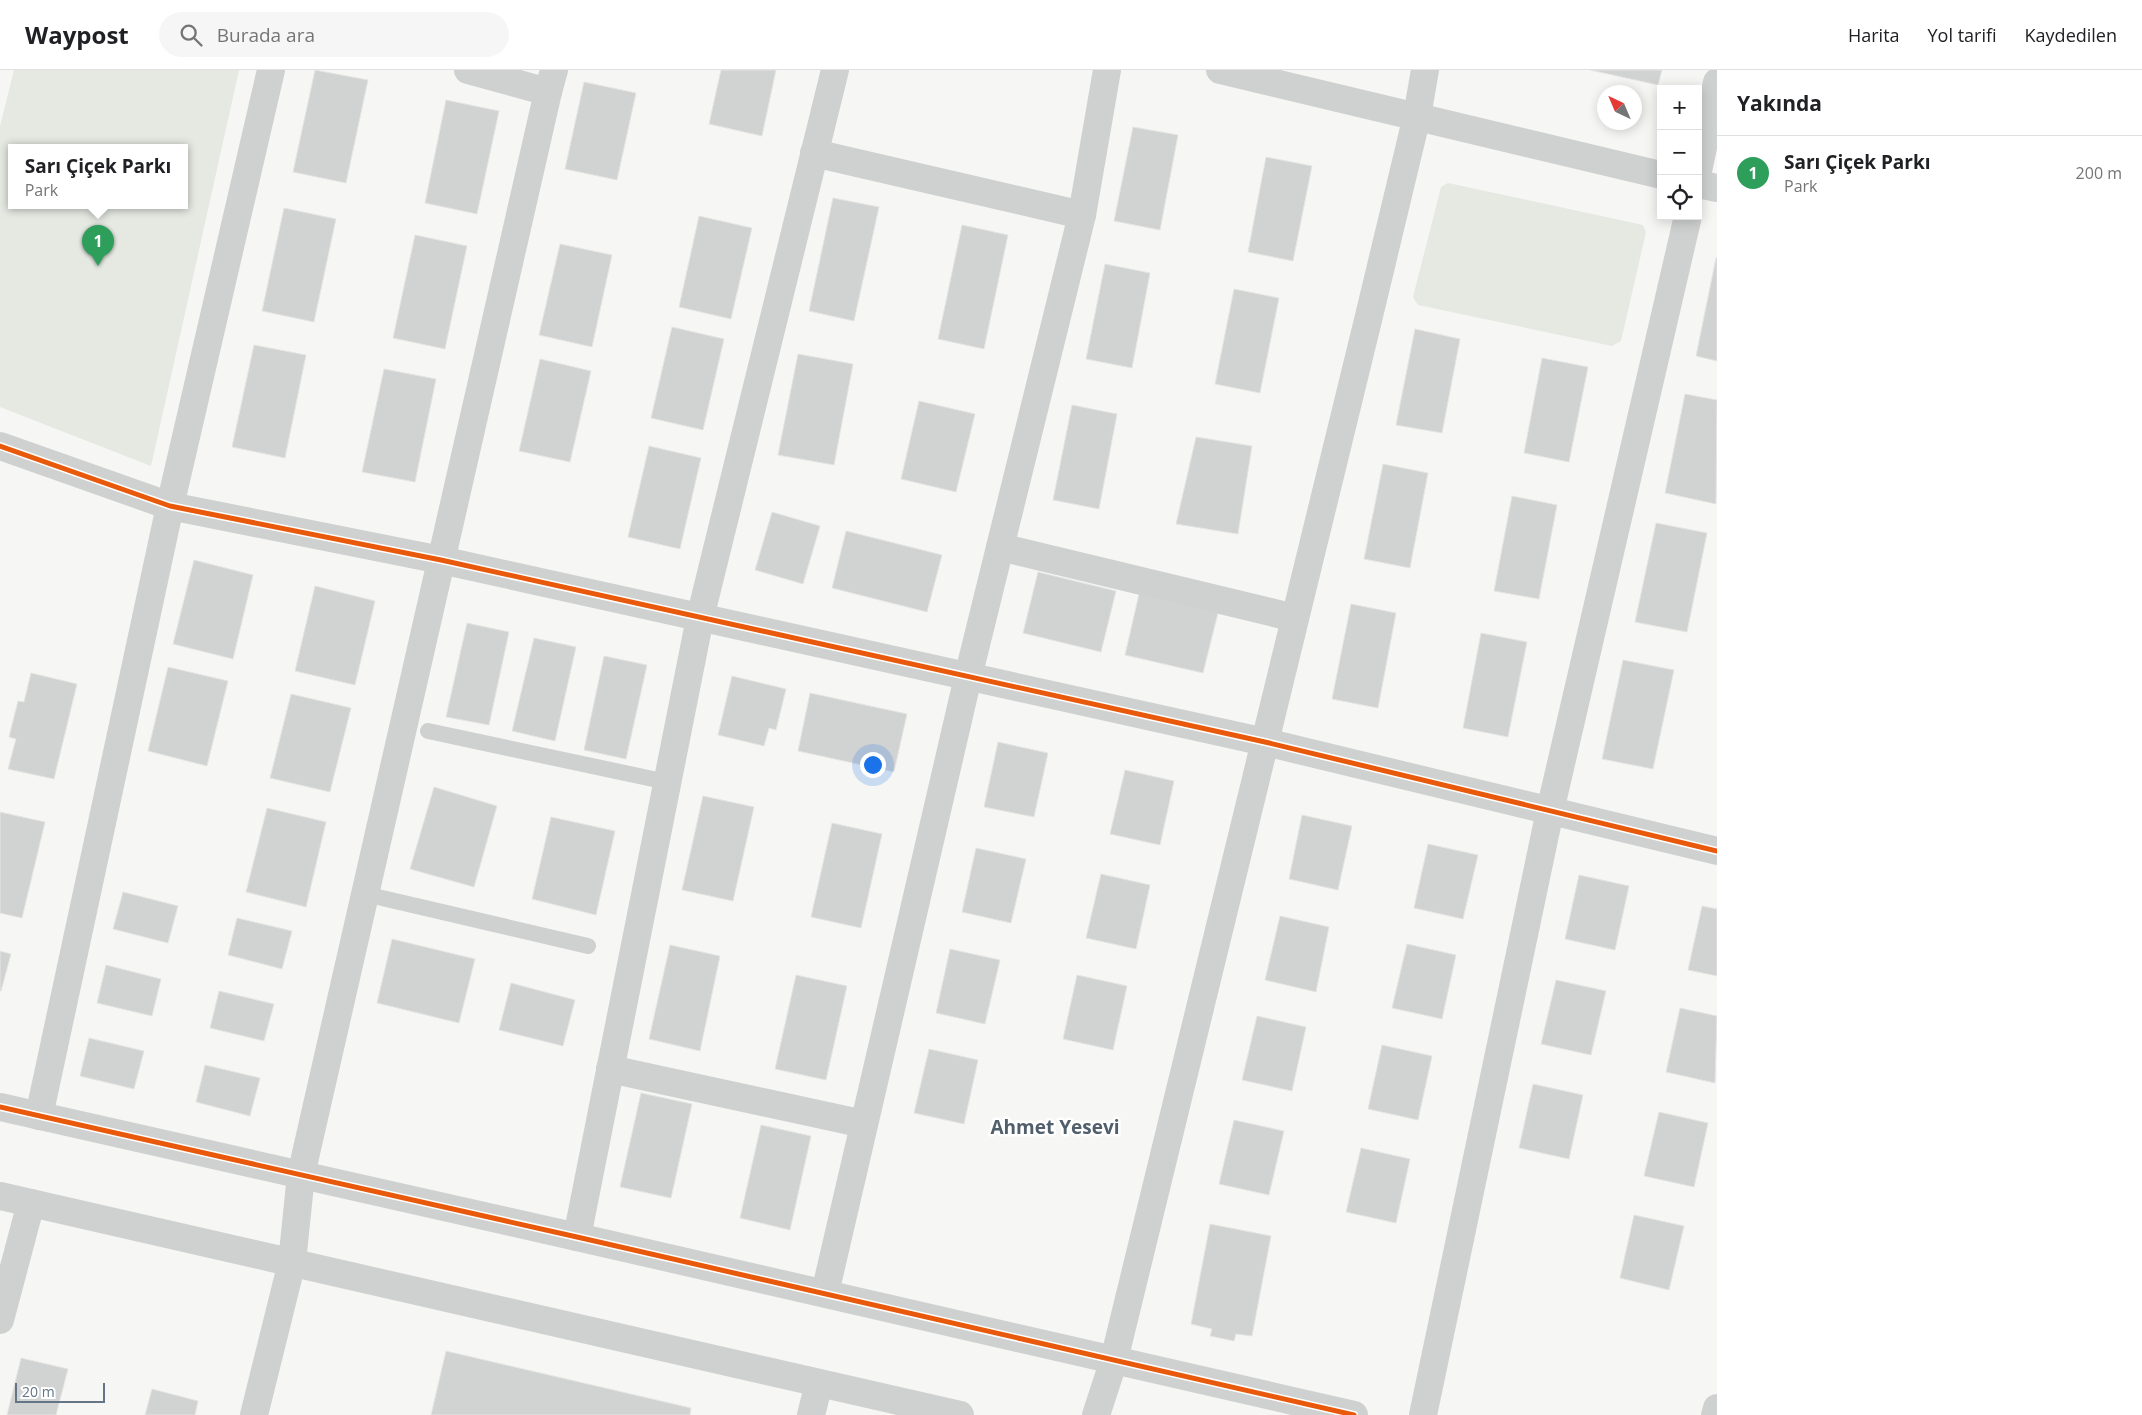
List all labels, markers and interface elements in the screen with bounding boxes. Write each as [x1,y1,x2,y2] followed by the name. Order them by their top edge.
[159,12,509,57] search box
[25,18,129,51] text: Waypost
[177,21,205,49] icon: search
[217,22,315,48] text: Burada ara
[1848,23,1900,47] text: Harita
[1928,23,1997,47] text: Yol tarifi
[2025,23,2117,47] text: Kaydedilen
[1597,85,1642,130] north arrow
[1657,85,1702,220] map controls
[1657,85,1702,130] button: +
[1737,89,1822,117] text: Yakında
[1657,130,1702,175] button: −
[8,144,188,209] popup
[1784,149,1931,175] text: Sarı Çiçek Parkı
[25,153,171,179] text: Sarı Çiçek Parkı
[1748,162,1758,184] text: 1
[2076,162,2122,184] text: 200 m
[1657,175,1702,220] button: locate
[1784,175,1817,197] text: Park
[25,179,58,201] text: Park
[82,225,114,266] pin: 1
[860,752,886,778] your location
[990,1114,1120,1140] district label: Ahmet Yesevi
[15,1380,105,1403] scale bar
[22,1382,55,1401] text: 20 m

